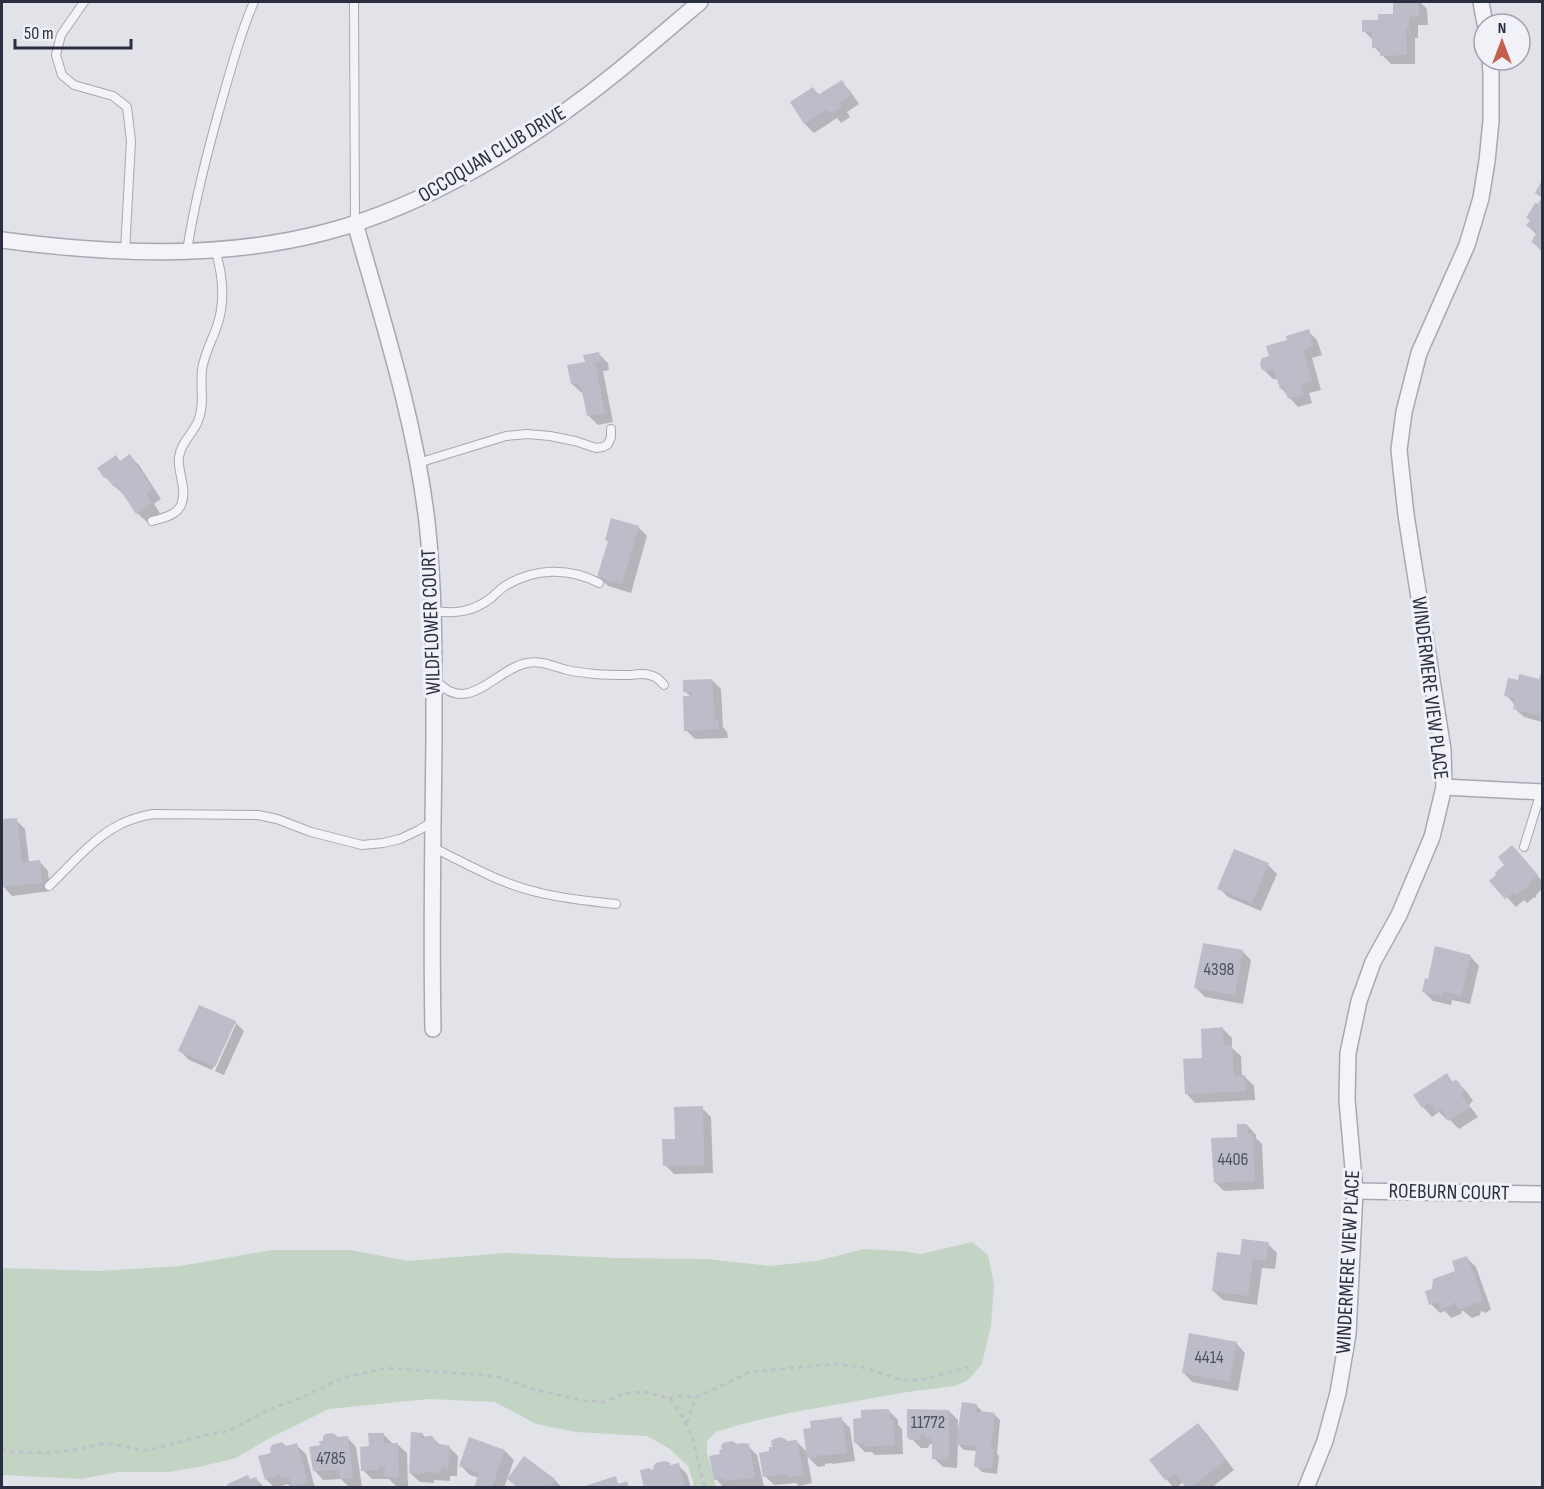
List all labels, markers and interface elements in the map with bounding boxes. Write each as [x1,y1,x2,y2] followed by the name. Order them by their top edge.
[15,12,130,50] scale bar
[1472,12,1532,72] north arrow
[1498,19,1506,38] text: N
[24,23,54,44] text: 50 m
[414,100,570,208] street label: OCCOQUAN CLUB DRIVE
[416,548,446,695] street label: WILDFLOWER COURT
[1406,595,1454,781] street label: WINDERMERE VIEW PLACE
[1204,959,1235,980] house number: 4398
[1217,1149,1249,1170] house number: 4406
[1331,1169,1365,1355] street label: WINDERMERE VIEW PLACE
[1388,1178,1510,1206] street label: ROEBURN COURT
[1195,1347,1224,1368] house number: 4414
[911,1412,945,1433] house number: 11772
[316,1448,346,1469] house number: 4785

